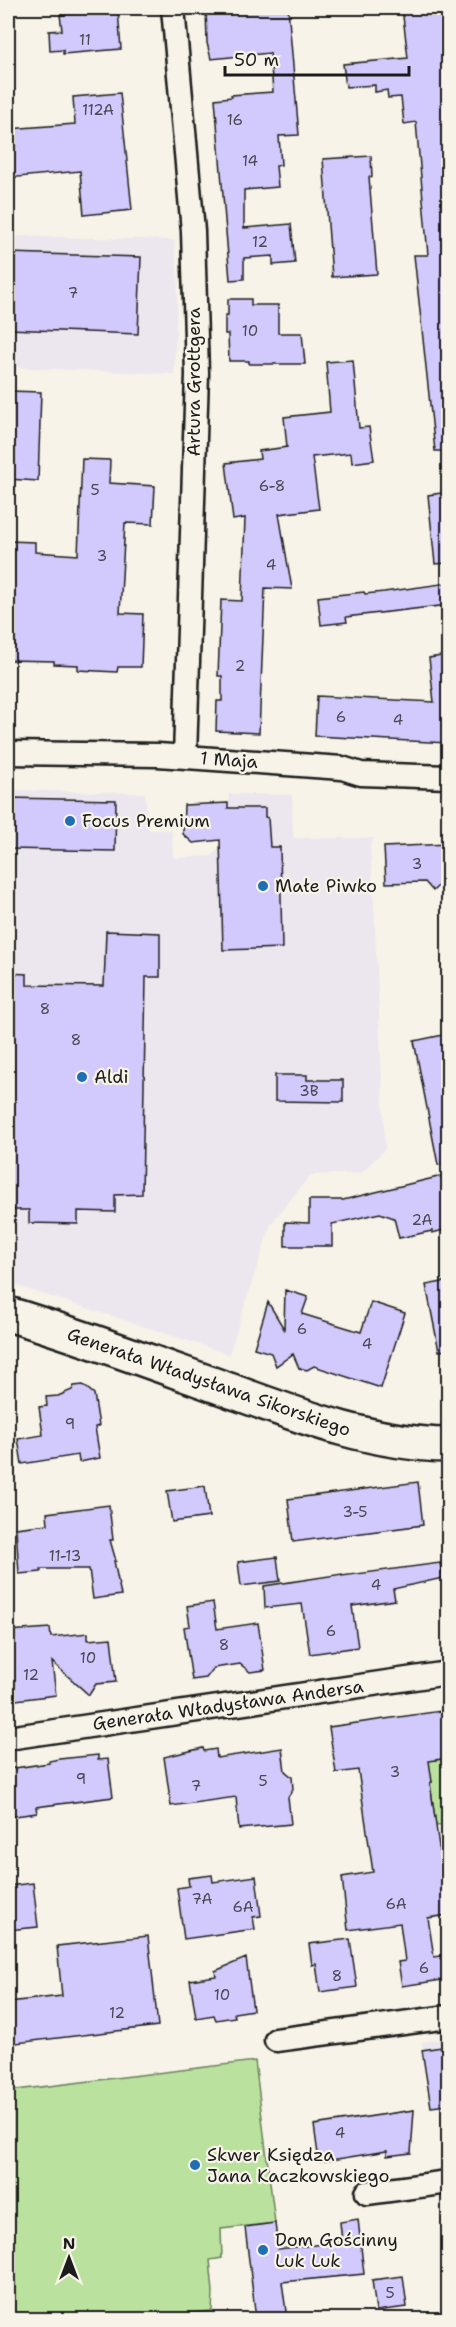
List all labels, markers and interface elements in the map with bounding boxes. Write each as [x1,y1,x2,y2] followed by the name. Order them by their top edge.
[79,30,91,50] house number: 11
[225,39,410,77] scale bar
[234,48,279,72] text: 50 m
[82,100,114,120] house number: 112A
[227,110,243,130] house number: 16
[242,151,258,171] house number: 14
[252,232,268,252] house number: 12
[68,283,78,303] house number: 7
[182,307,206,457] street label: Artura Grottgera
[242,321,258,341] house number: 10
[259,476,285,496] house number: 6-8
[90,480,100,500] house number: 5
[97,546,107,566] house number: 3
[266,555,276,575] house number: 4
[235,656,245,676] house number: 2
[336,707,346,727] house number: 6
[393,710,403,730] house number: 4
[199,746,259,774] street label: 1 Maja
[82,809,210,833] place label: Focus Premium
[63,814,77,828] marker: Focus Premium
[412,854,422,874] house number: 3
[275,874,377,898] place label: Małe Piwko
[256,879,270,893] marker: Małe Piwko
[40,999,50,1019] house number: 8
[71,1030,81,1050] house number: 8
[94,1065,129,1089] place label: Aldi
[75,1070,89,1084] marker: Aldi
[299,1081,319,1101] house number: 3B
[412,1210,432,1230] house number: 2A
[297,1319,307,1339] house number: 6
[64,1322,354,1442] street label: Generała Władysława Sikorskiego
[362,1334,372,1354] house number: 4
[65,1414,75,1434] house number: 9
[343,1502,367,1522] house number: 3-5
[49,1546,81,1566] house number: 11-13
[371,1575,381,1595] house number: 4
[326,1621,336,1641] house number: 6
[219,1635,229,1655] house number: 8
[80,1648,96,1668] house number: 10
[23,1665,39,1685] house number: 12
[91,1674,365,1736] street label: Generała Władysława Andersa
[390,1762,400,1782] house number: 3
[76,1769,86,1789] house number: 9
[258,1771,268,1791] house number: 5
[191,1776,201,1796] house number: 7
[192,1889,212,1909] house number: 7A
[385,1894,407,1914] house number: 6A
[232,1897,254,1917] house number: 6A
[419,1958,429,1978] house number: 6
[332,1966,342,1986] house number: 8
[214,1985,230,2005] house number: 10
[109,2003,125,2023] house number: 12
[335,2123,345,2143] house number: 4
[207,2143,389,2188] place label: Skwer Księdza Jana Kaczkowskiego
[188,2158,202,2172] marker: Skwer Księdza Jana Kaczkowskiego
[39,2228,99,2288] north arrow
[275,2228,398,2273] place label: Dom Gościnny Luk Luk
[63,2233,75,2254] text: N
[256,2243,270,2257] marker: Dom Gościnny Luk Luk
[385,2283,395,2303] house number: 5

